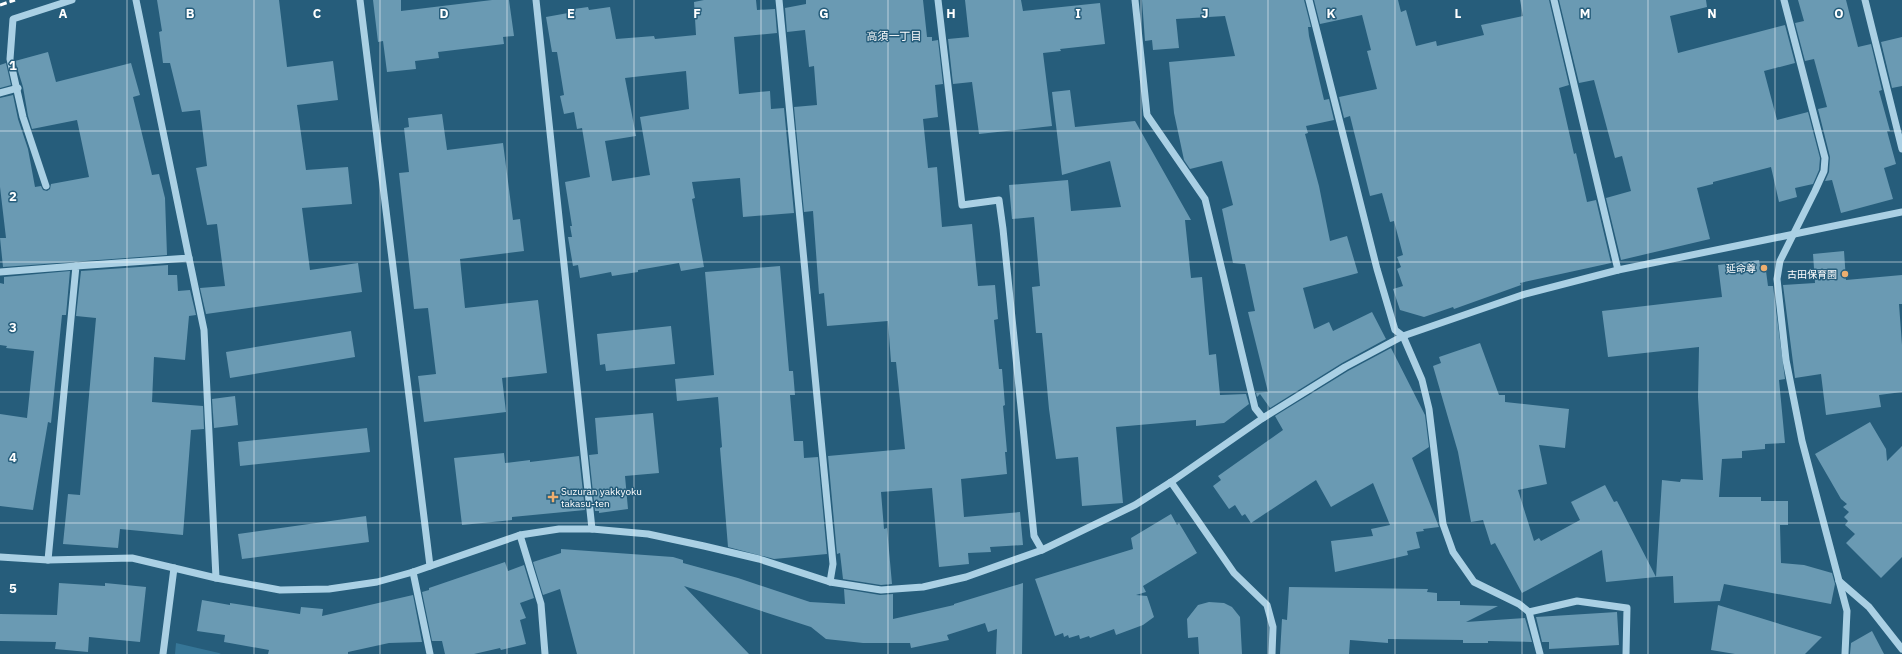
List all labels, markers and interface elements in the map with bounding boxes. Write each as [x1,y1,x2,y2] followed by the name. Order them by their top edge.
[59,5,68,22] text: A
[186,5,195,22] text: B
[313,5,322,22] text: C
[439,5,449,22] text: D
[567,5,575,22] text: E
[693,5,701,22] text: F
[819,5,829,22] text: G
[946,5,956,22] text: H
[1075,5,1081,22] text: I
[1201,5,1209,22] text: J
[1326,5,1336,22] text: K
[1455,5,1462,22] text: L
[1580,5,1590,22] text: M
[1707,5,1717,22] text: N
[1834,5,1844,22] text: O
[867,29,922,43] district label: 高須一丁目
[9,57,17,74] text: 1
[9,188,17,205] text: 2
[1726,262,1756,275] place label: 延命尊
[1759,263,1769,273] marker: 延命尊
[1787,268,1837,281] place label: 古田保育園
[1840,269,1850,279] marker: 古田保育園
[9,319,17,336] text: 3
[9,449,17,466] text: 4
[561,485,642,510] place label: Suzuran yakkyoku takasu-ten
[548,492,558,502] marker: Suzuran yakkyoku takasu-ten
[9,580,17,597] text: 5

